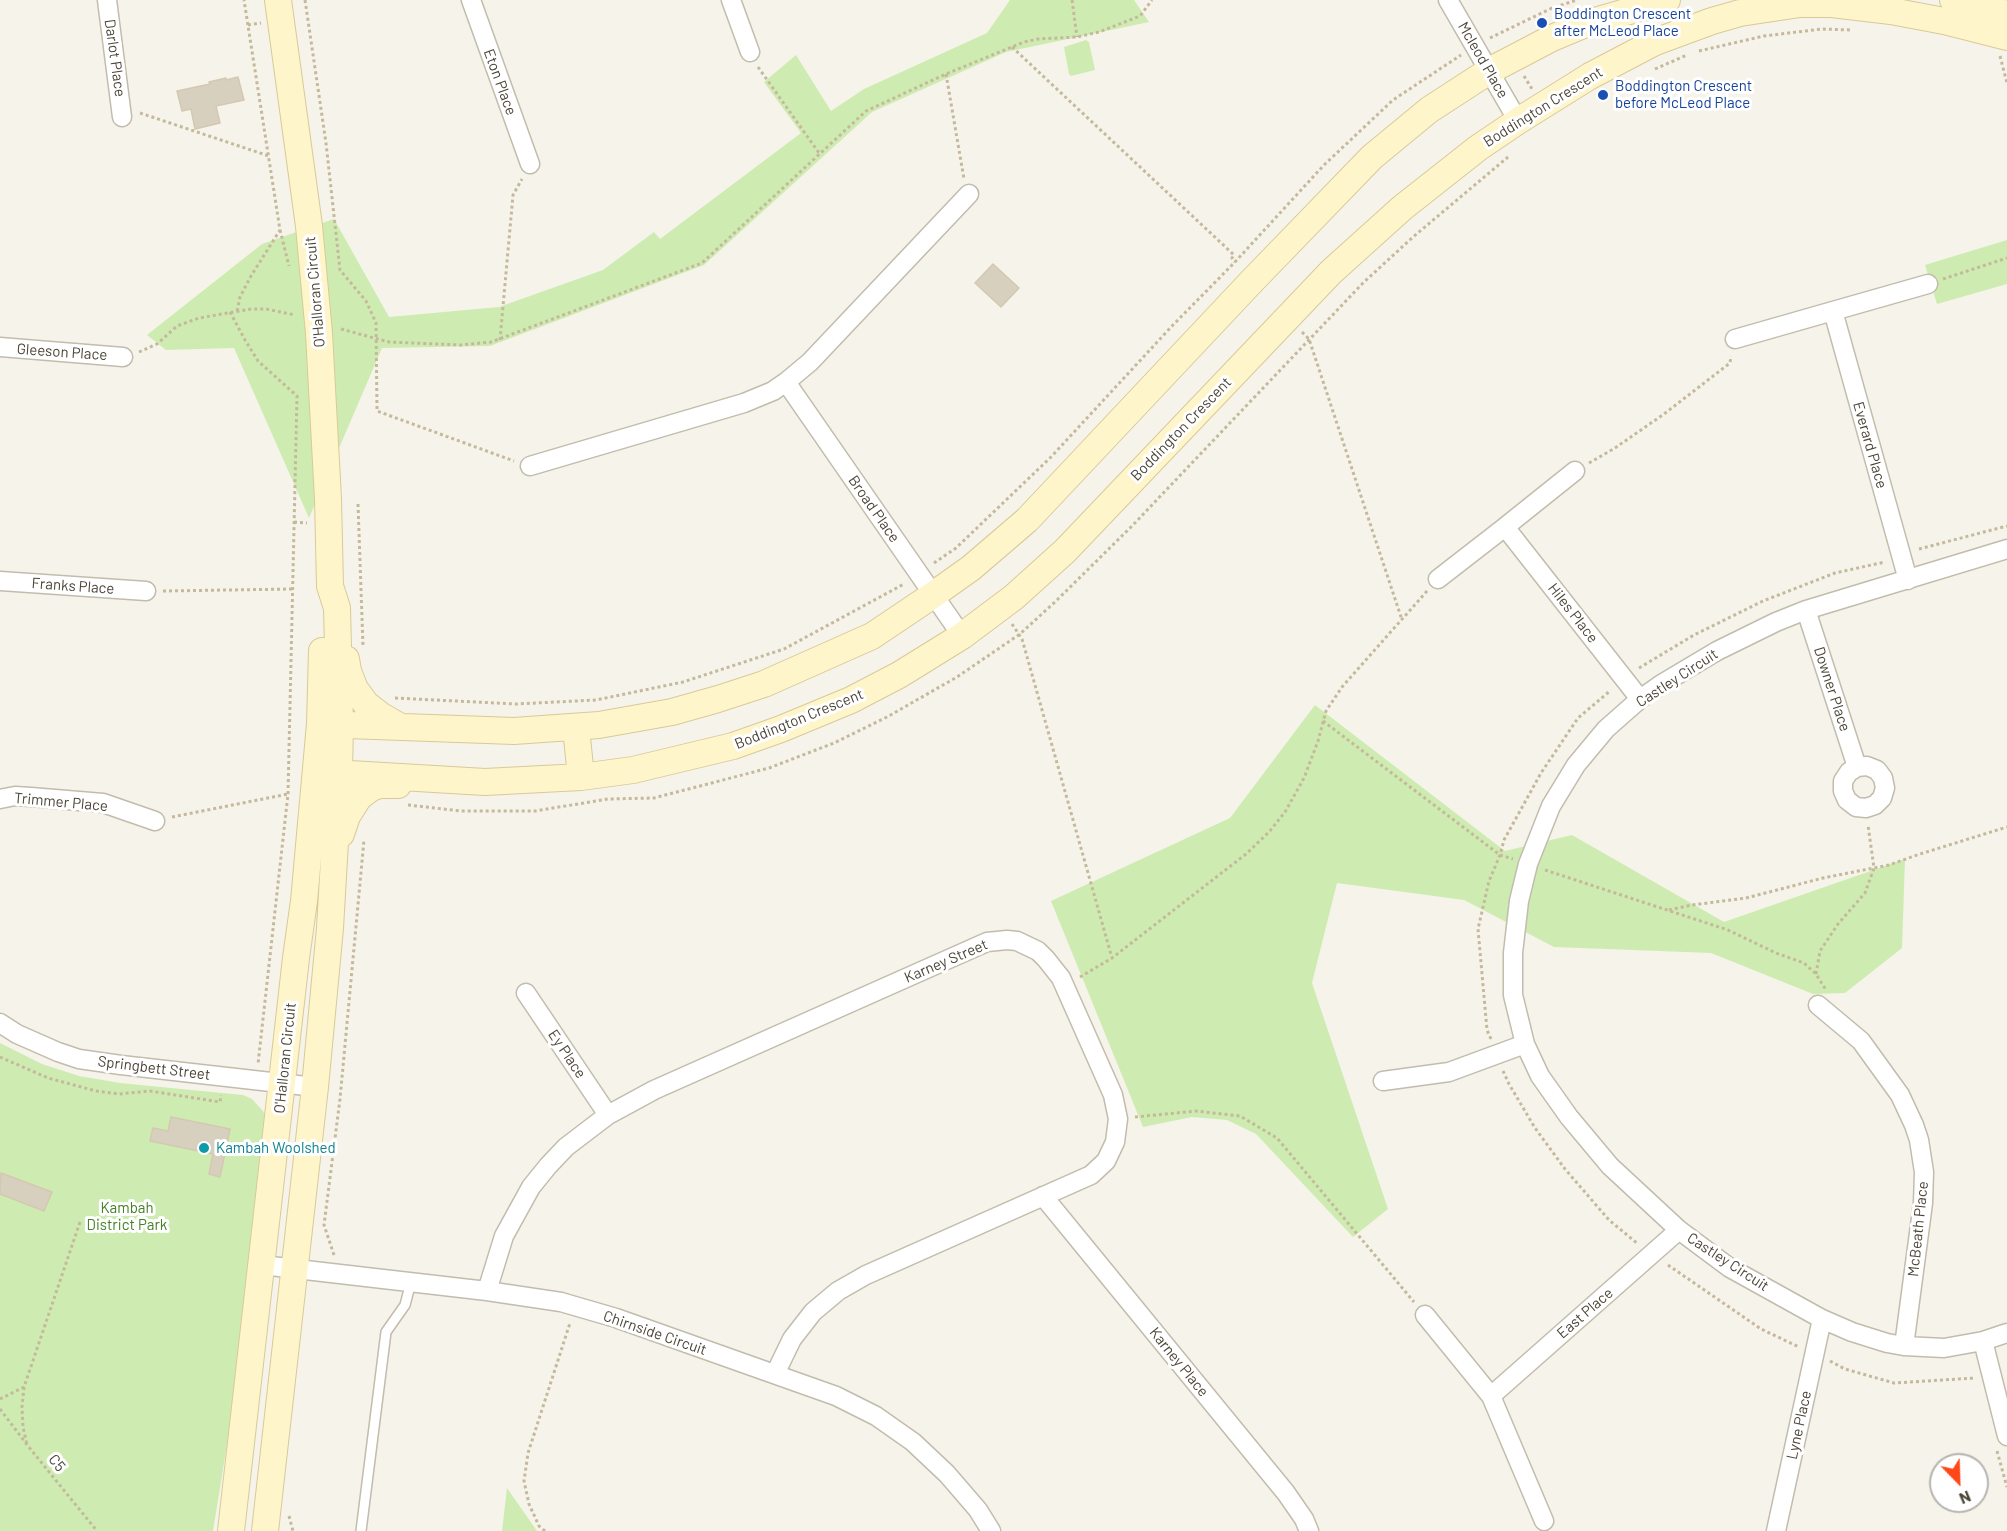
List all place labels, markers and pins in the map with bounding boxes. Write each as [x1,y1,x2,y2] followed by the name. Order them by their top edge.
[1554,5,1691,40] place label: Boddington Crescent after McLeod Place
[1535,16,1549,30] marker: Boddington Crescent after McLeod Place
[1615,77,1752,112] place label: Boddington Crescent before McLeod Place
[1596,88,1610,102] marker: Boddington Crescent before McLeod Place
[216,1139,336,1157] place label: Kambah Woolshed
[197,1141,211,1155] marker: Kambah Woolshed

